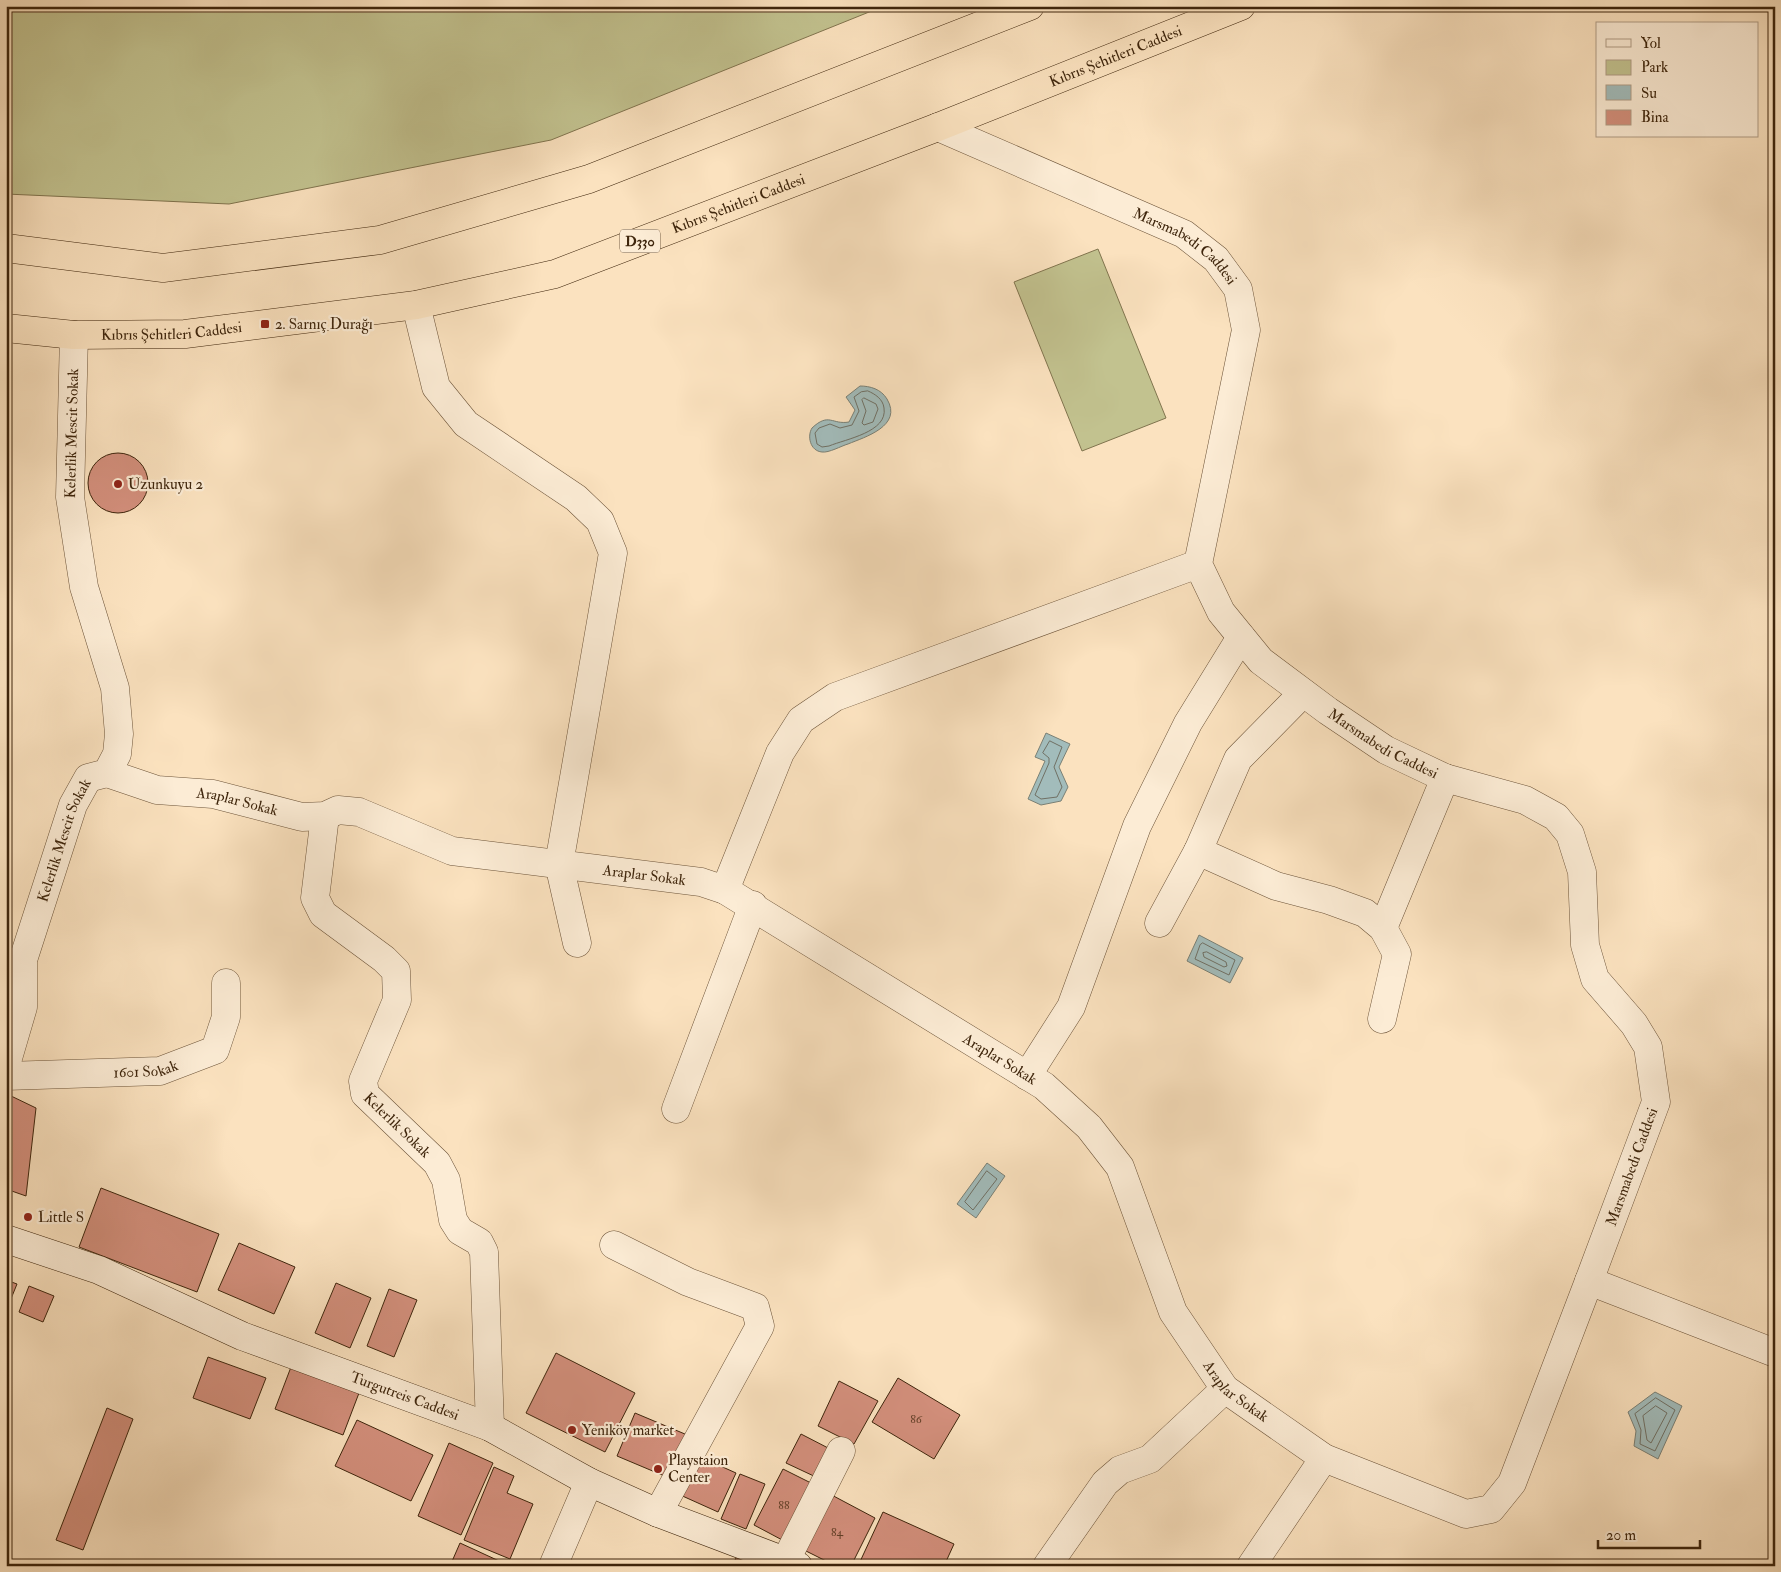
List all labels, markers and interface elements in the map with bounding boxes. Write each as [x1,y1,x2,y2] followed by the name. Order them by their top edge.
[1046,21,1185,91] street label: Kıbrıs Şehitleri Caddesi
[1596,22,1758,138] legend
[1641,34,1661,53] text: Yol
[1641,58,1668,77] text: Park
[1641,84,1657,103] text: Su
[1641,108,1669,127] text: Bina
[669,169,808,238] street label: Kıbrıs Şehitleri Caddesi
[1130,204,1241,288] street label: Marsmabedi Caddesi
[620,230,660,252] road number: D330
[275,315,373,334] place label: 2. Sarnıç Durağı
[101,317,243,344] street label: Kıbrıs Şehitleri Caddesi
[259,318,271,330] marker: 2. Sarnıç Durağı
[60,368,83,499] street label: Kelerlik Mescit Sokak
[128,475,203,494] place label: Uzunkuyu 2
[112,478,124,490] marker: Uzunkuyu 2
[1324,704,1441,783] street label: Marsmabedi Caddesi
[33,775,95,904] street label: Kelerlik Mescit Sokak
[195,783,280,820] street label: Araplar Sokak
[601,860,687,890] street label: Araplar Sokak
[958,1028,1040,1089] street label: Araplar Sokak
[113,1056,181,1082] street label: 1601 Sokak
[360,1088,435,1162] street label: Kelerlik Sokak
[1602,1105,1662,1229] street label: Marsmabedi Caddesi
[38,1208,84,1227] place label: Little S
[22,1211,34,1223] marker: Little S
[1198,1356,1272,1426] street label: Araplar Sokak
[348,1367,462,1424] street label: Turgutreis Caddesi
[910,1412,923,1427] house number: 86
[582,1421,674,1440] place label: Yeniköy market
[566,1424,578,1436] marker: Yeniköy market
[668,1451,729,1487] place label: Playstaion Center
[652,1463,664,1475] marker: Playstaion Center
[778,1498,790,1513] house number: 88
[1598,1517,1701,1549] scale bar
[831,1525,844,1540] house number: 84
[1606,1526,1636,1545] text: 20 m

